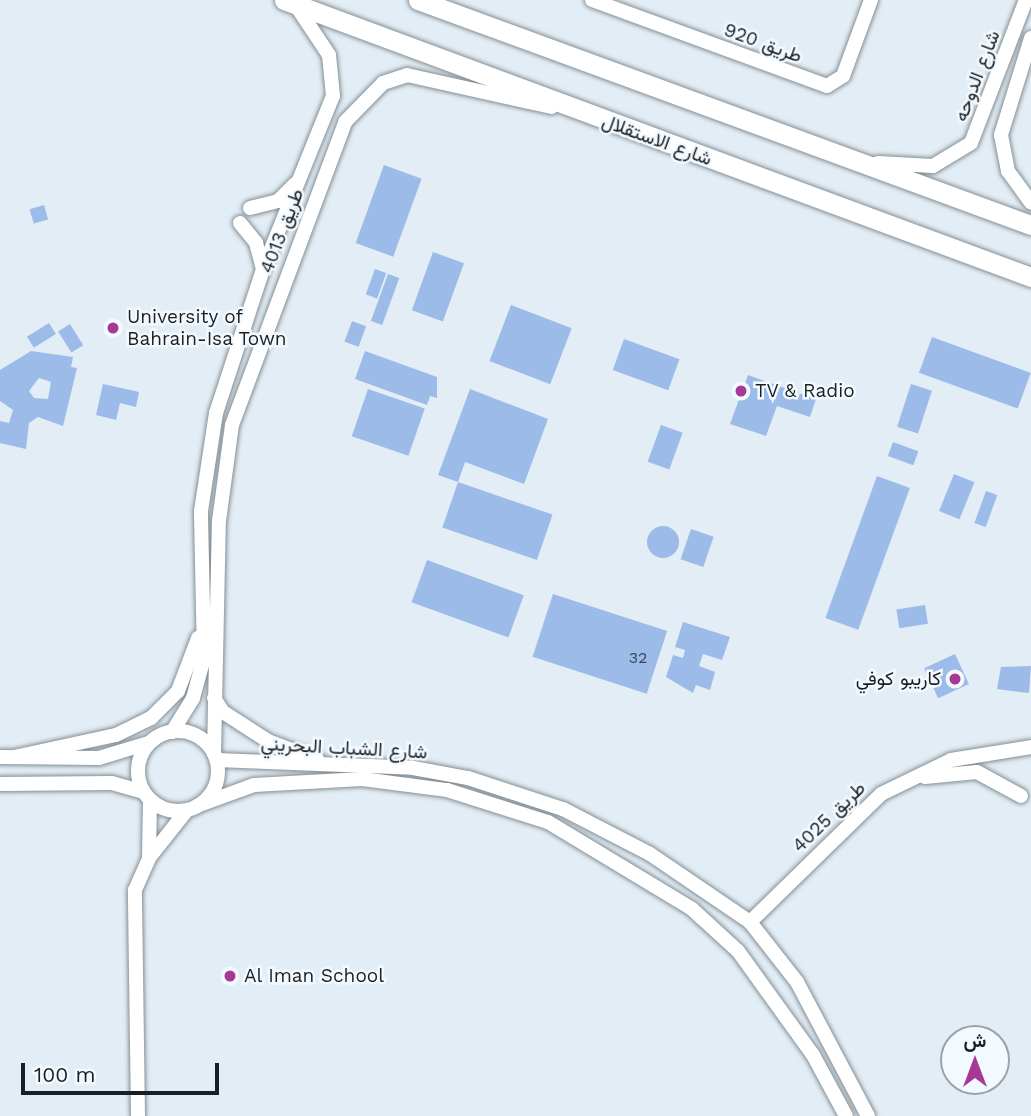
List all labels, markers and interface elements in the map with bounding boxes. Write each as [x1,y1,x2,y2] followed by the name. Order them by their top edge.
[721,18,805,68] street label: طريق 920
[949,27,1005,125] street label: شارع الدوحه
[599,110,715,170] street label: شارع الاستقلال
[255,186,309,276] street label: طريق 4013
[127,306,287,350] place label: University of Bahrain-Isa Town
[105,320,121,336] marker: University of Bahrain-Isa Town
[755,380,855,402] place label: TV & Radio
[733,383,749,399] marker: TV & Radio
[629,648,647,668] house number: 32
[856,668,941,690] place label: كاريبو كوفي
[947,671,963,687] marker: كاريبو كوفي
[260,732,428,764] street label: شارع الشباب البحريني
[788,777,870,857] street label: طريق 4025
[244,965,385,987] place label: Al Iman School
[222,968,238,984] marker: Al Iman School
[940,1025,1010,1095] north arrow
[964,1029,986,1052] text: ش
[24,1050,222,1094] scale bar
[34,1062,96,1087] text: 100 m

